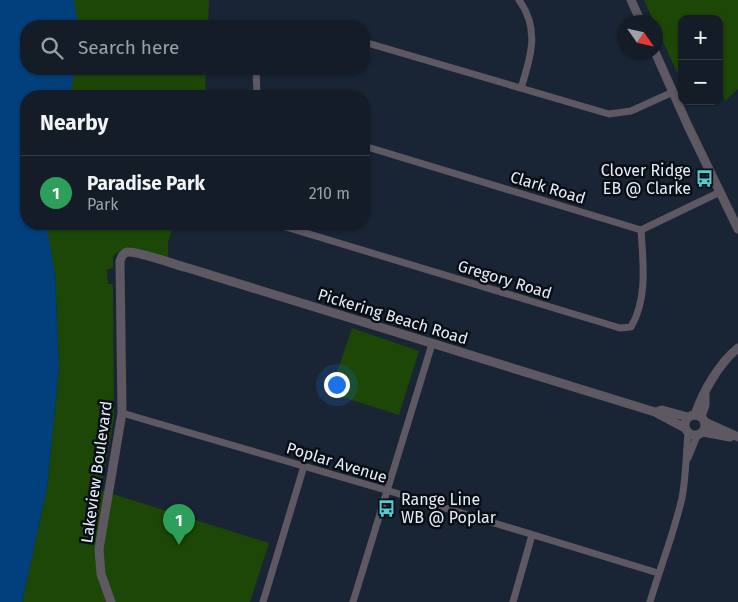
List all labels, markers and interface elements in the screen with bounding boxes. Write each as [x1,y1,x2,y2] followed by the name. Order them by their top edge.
[618,15,663,60] north arrow
[678,15,723,105] map controls
[678,15,723,60] button: +
[20,20,370,75] search box
[38,34,66,62] icon: search
[78,36,179,59] text: Search here
[678,60,723,105] button: −
[40,110,108,136] text: Nearby
[601,161,691,198] place label: Clover Ridge EB @ Clarke
[508,167,588,208] street label: Clark Road
[695,169,715,189] bus stop icon: Clover Ridge EB @ Clarke
[87,172,205,195] text: Paradise Park
[52,184,60,203] text: 1
[309,184,350,203] text: 210 m
[87,195,119,214] text: Park
[456,256,554,303] street label: Gregory Road
[315,285,470,348] street label: Pickering Beach Road
[324,372,350,398] your location
[77,400,116,544] street label: Lakeview Boulevard
[284,438,390,487] street label: Poplar Avenue
[401,490,497,527] place label: Range Line WB @ Poplar
[377,498,397,518] bus stop icon: Range Line WB @ Poplar
[163,504,195,545] pin: 1

